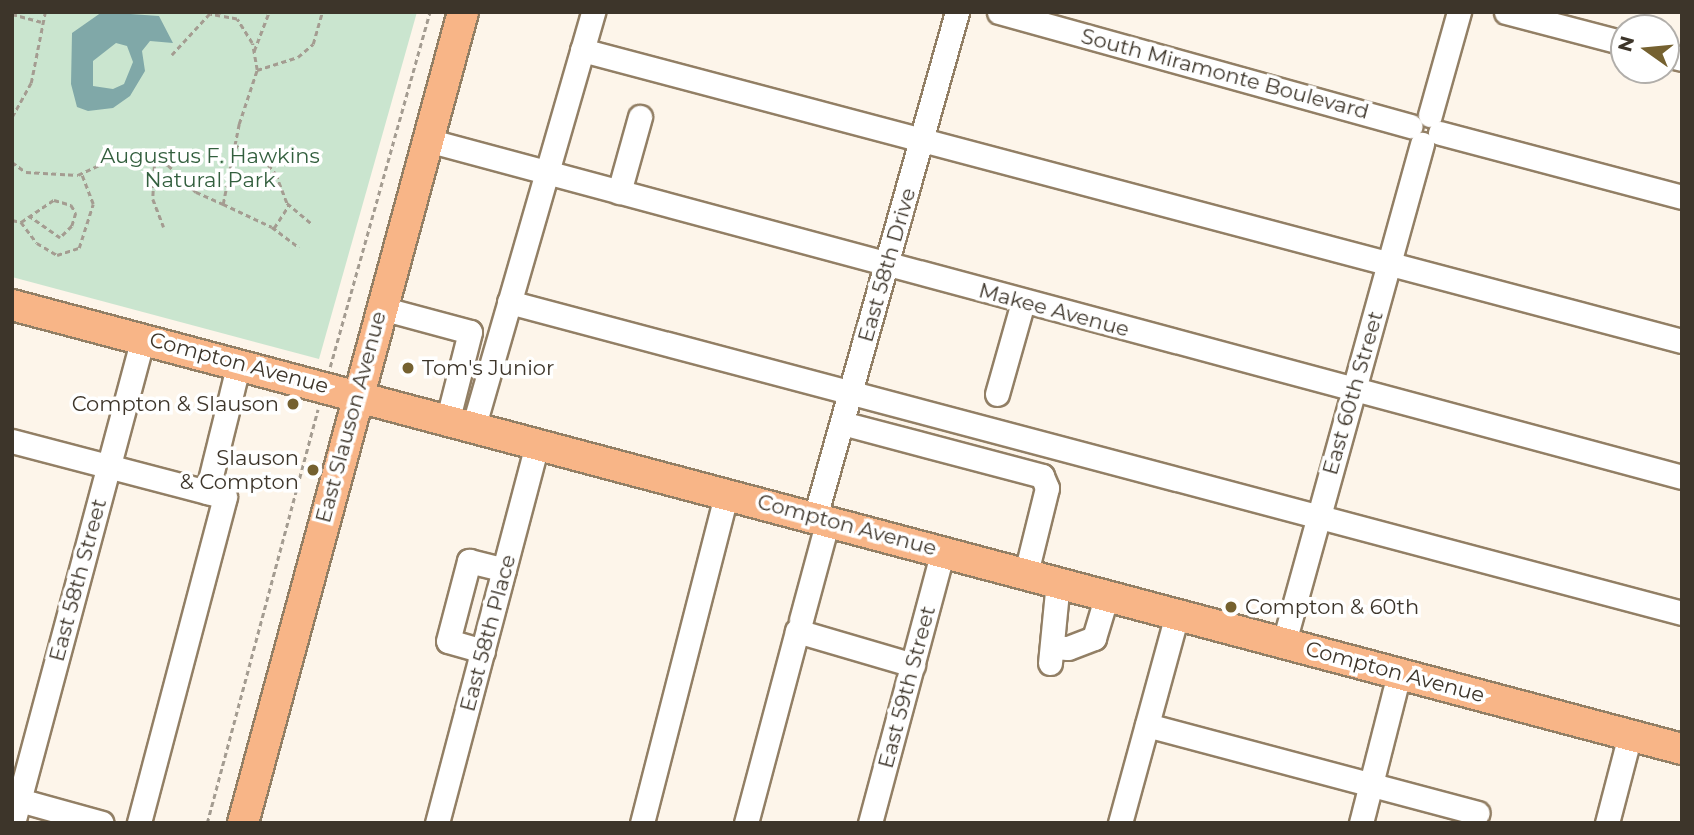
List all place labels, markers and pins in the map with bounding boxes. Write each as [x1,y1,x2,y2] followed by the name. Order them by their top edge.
[422,355,554,381] place label: Tom's Junior
[400,360,416,376] marker: Tom's Junior
[72,391,279,417] place label: Compton & Slauson
[285,396,301,412] marker: Compton & Slauson
[180,445,299,495] place label: Slauson & Compton
[305,462,321,478] marker: Slauson & Compton
[1245,594,1419,620] place label: Compton & 60th
[1223,599,1239,615] marker: Compton & 60th

